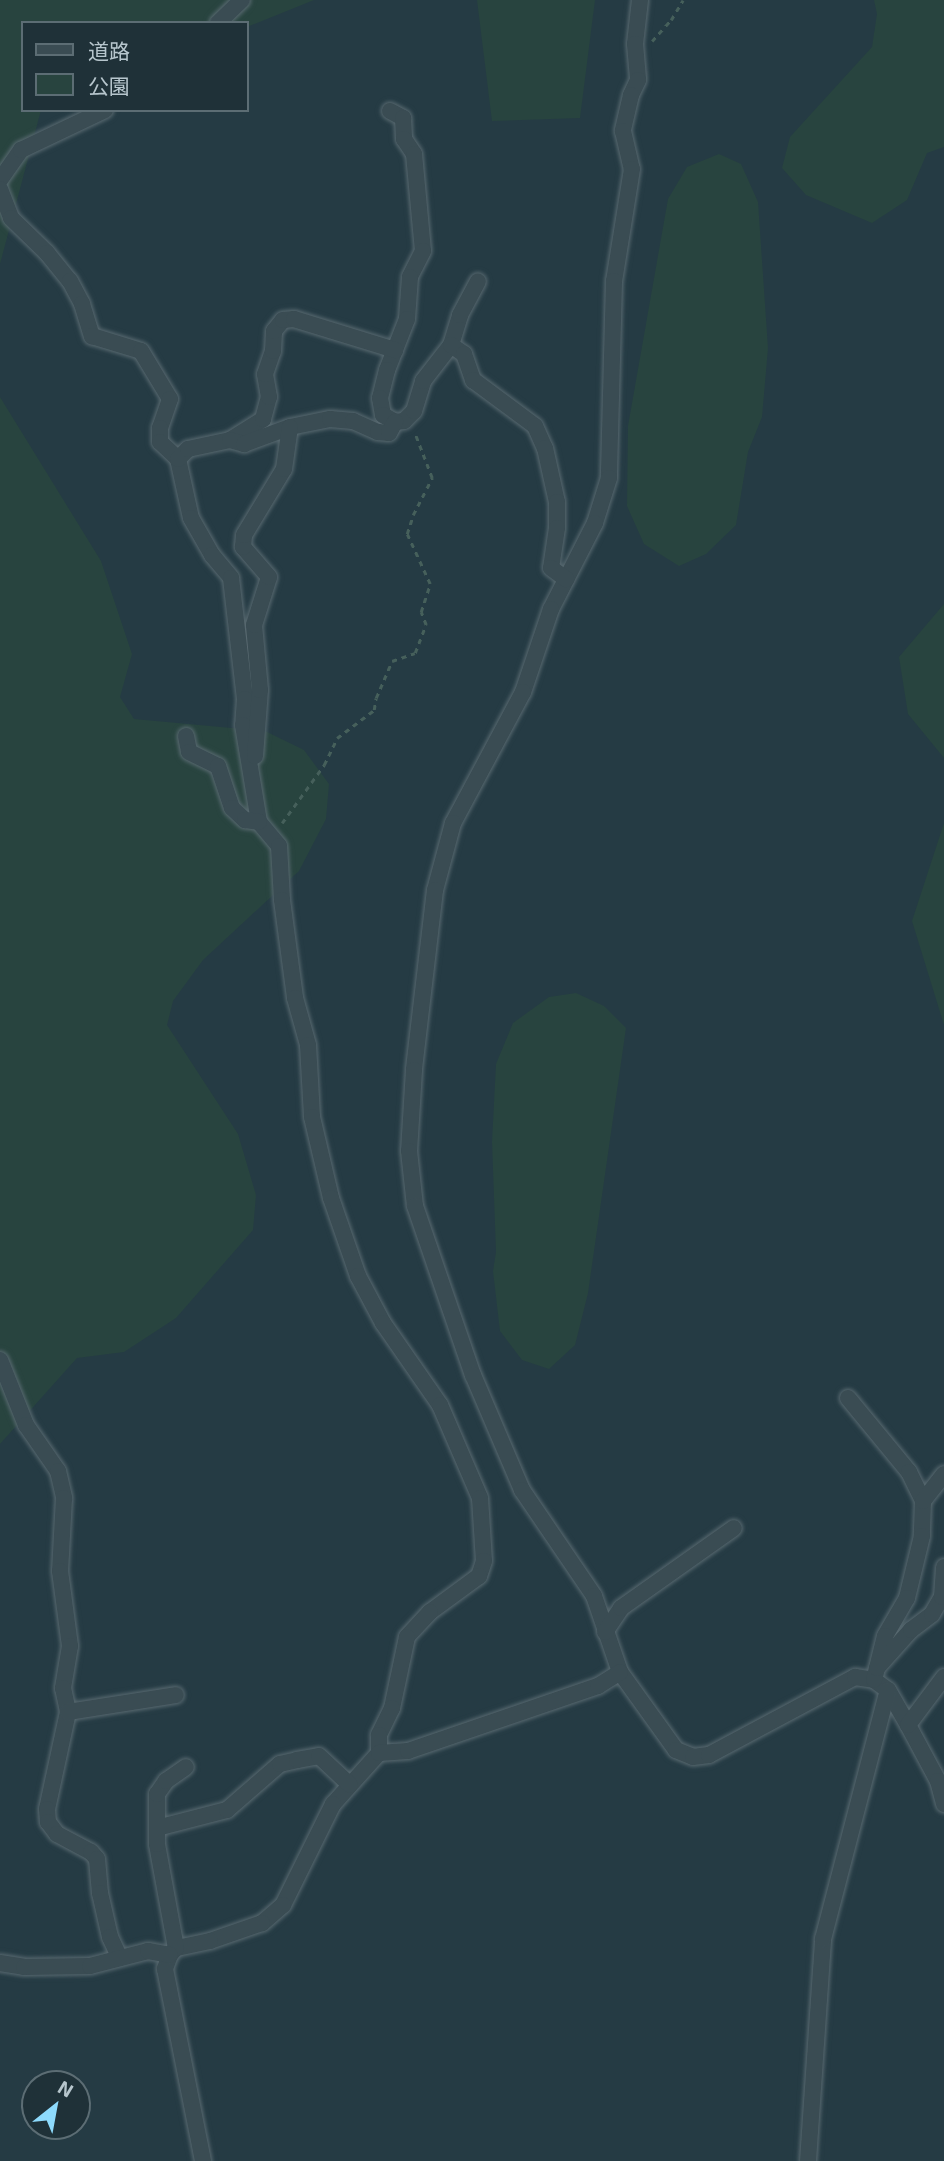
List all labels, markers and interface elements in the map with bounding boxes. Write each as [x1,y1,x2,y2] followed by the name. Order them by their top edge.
[21,21,248,112] legend
[88,38,130,63] text: 道路
[88,73,130,98] text: 公園
[21,2070,91,2140] north arrow
[54,2075,78,2102] text: N

